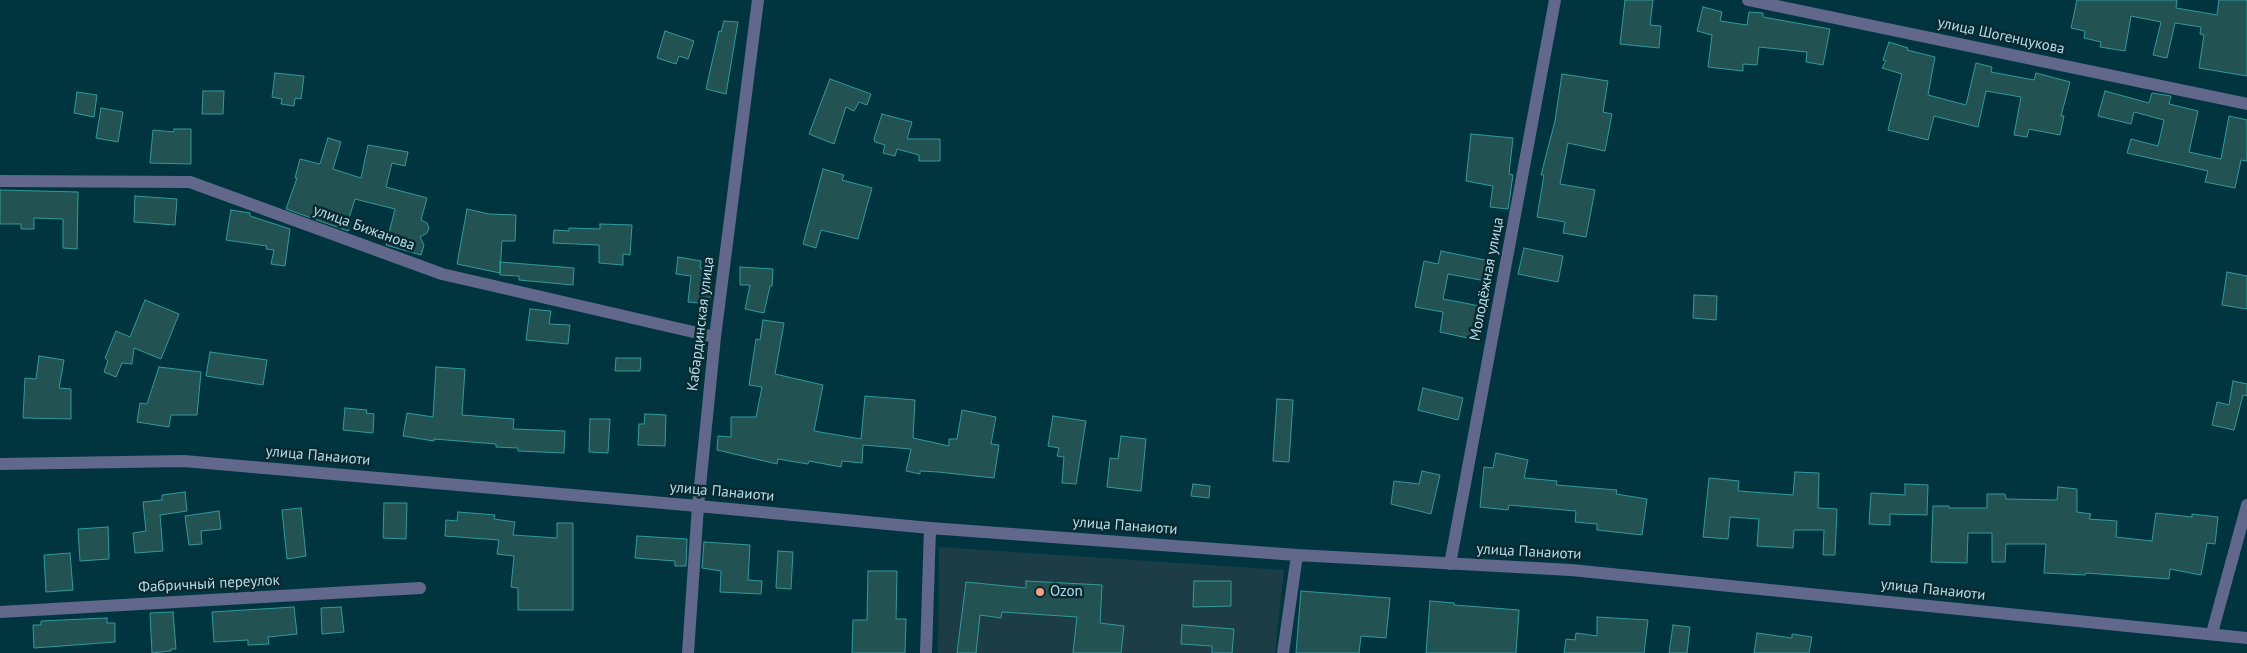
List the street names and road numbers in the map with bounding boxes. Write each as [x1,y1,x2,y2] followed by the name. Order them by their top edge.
[1936,14,2066,58] street label: улица Шогенцукова
[311,201,417,255] street label: улица Бижанова
[1466,216,1508,342] street label: Молодёжная улица
[684,256,718,392] street label: Кабардинская улица
[265,442,371,470] street label: улица Панаиоти
[669,478,775,506] street label: улица Панаиоти
[1072,513,1178,539] street label: улица Панаиоти
[1476,540,1582,564] street label: улица Панаиоти
[138,571,280,597] street label: Фабричный переулок
[1880,576,1986,604] street label: улица Панаиоти

